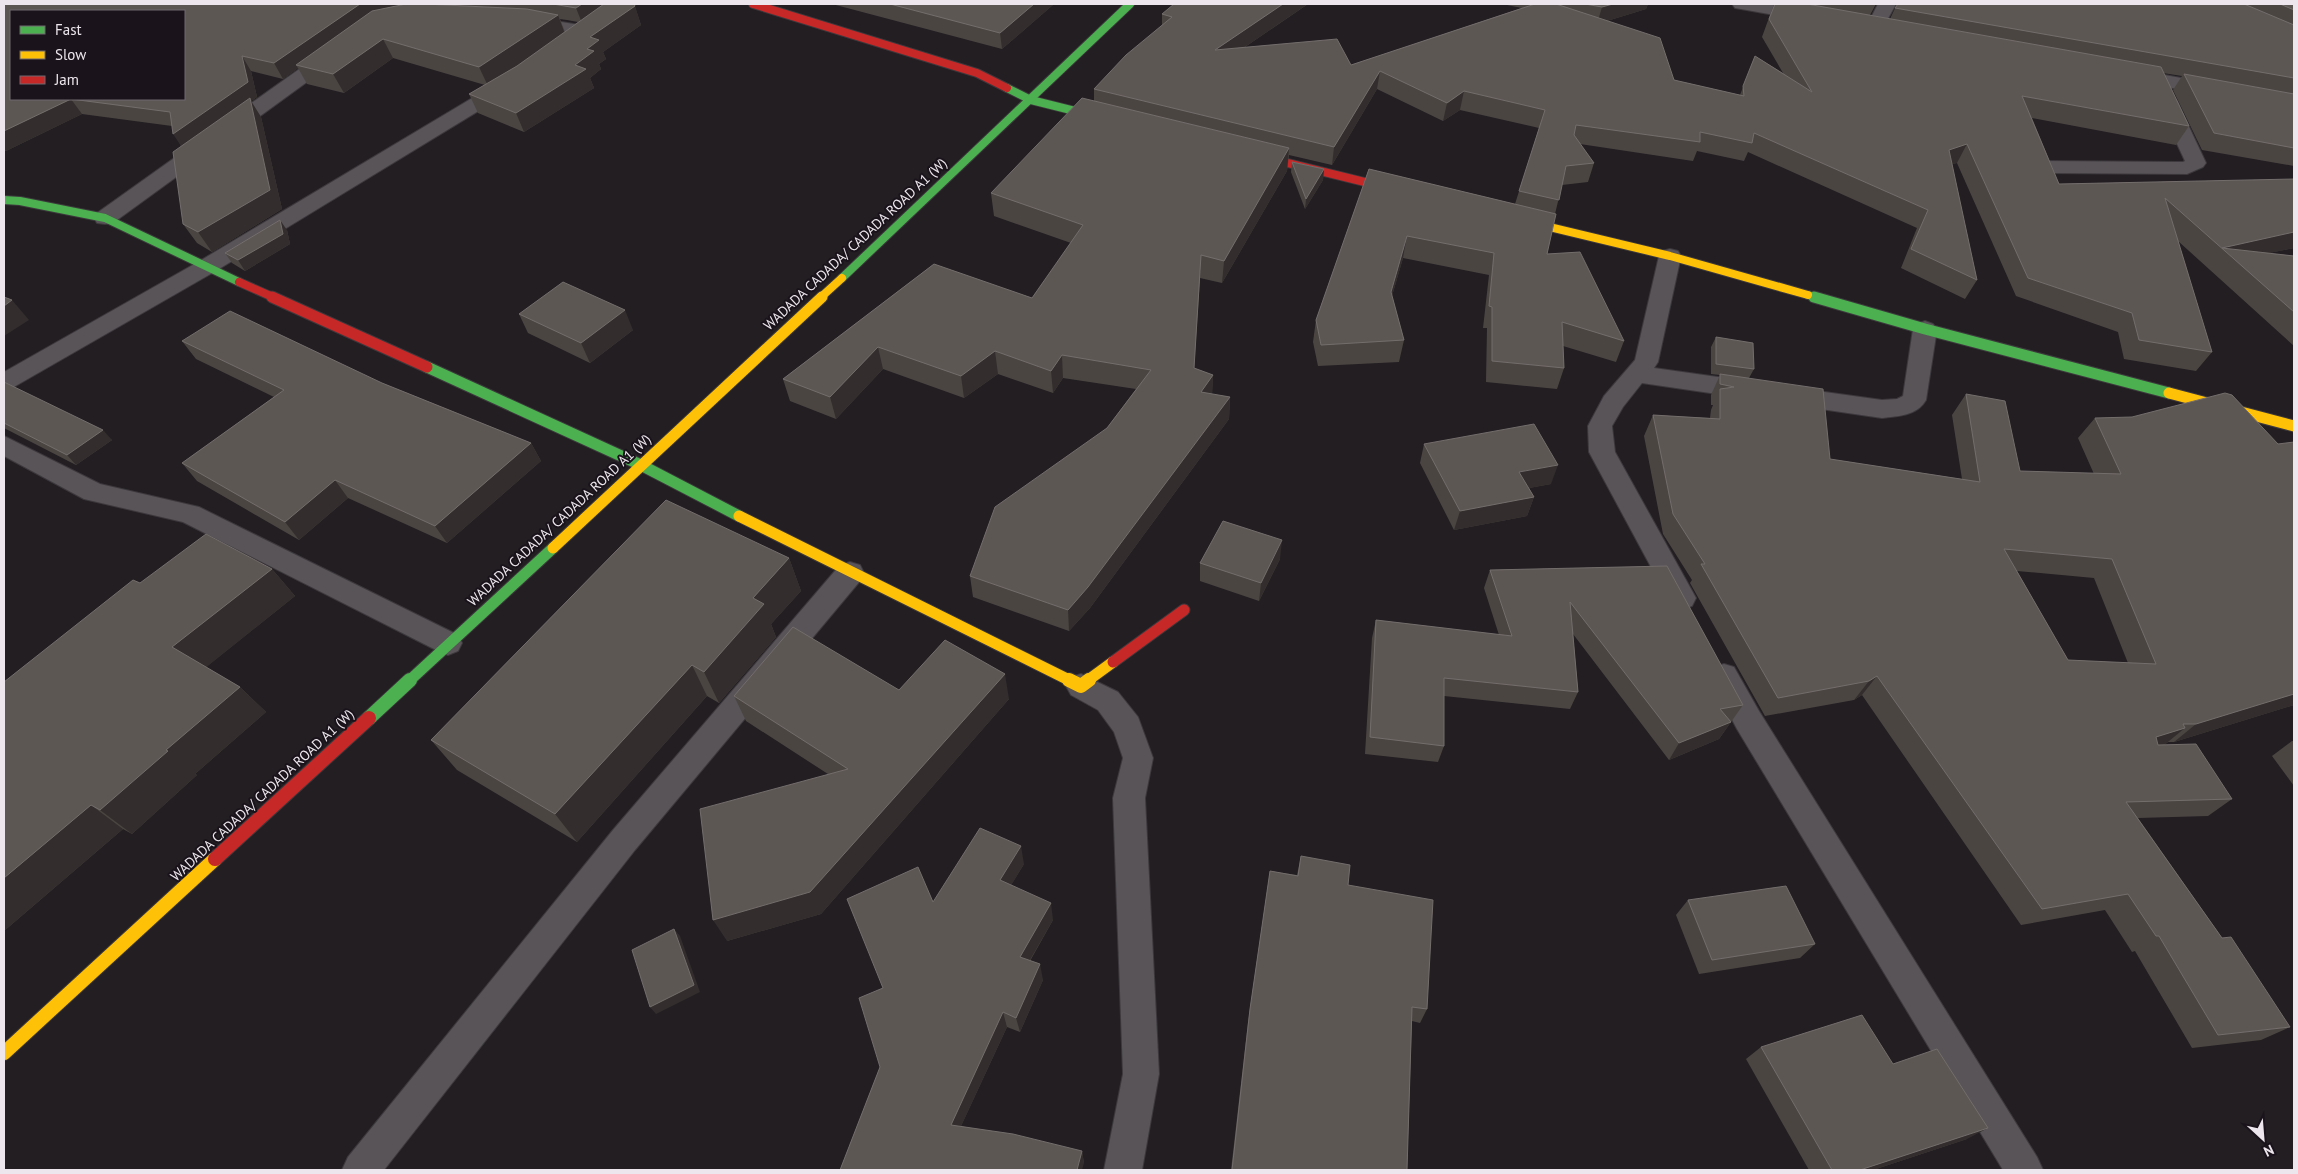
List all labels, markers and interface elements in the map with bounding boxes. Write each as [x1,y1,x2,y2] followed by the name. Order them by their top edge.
[10,10,185,100] legend
[55,20,82,39] text: Fast
[55,45,86,64] text: Slow
[54,70,79,89] text: Jam
[759,154,951,334] street label: WADADA CADADA/ CADADA ROAD A1 (W)
[463,430,655,610] street label: WADADA CADADA/ CADADA ROAD A1 (W)
[166,705,358,885] street label: WADADA CADADA/ CADADA ROAD A1 (W)
[2238,1114,2288,1164] north arrow
[2261,1141,2277,1161] text: N

